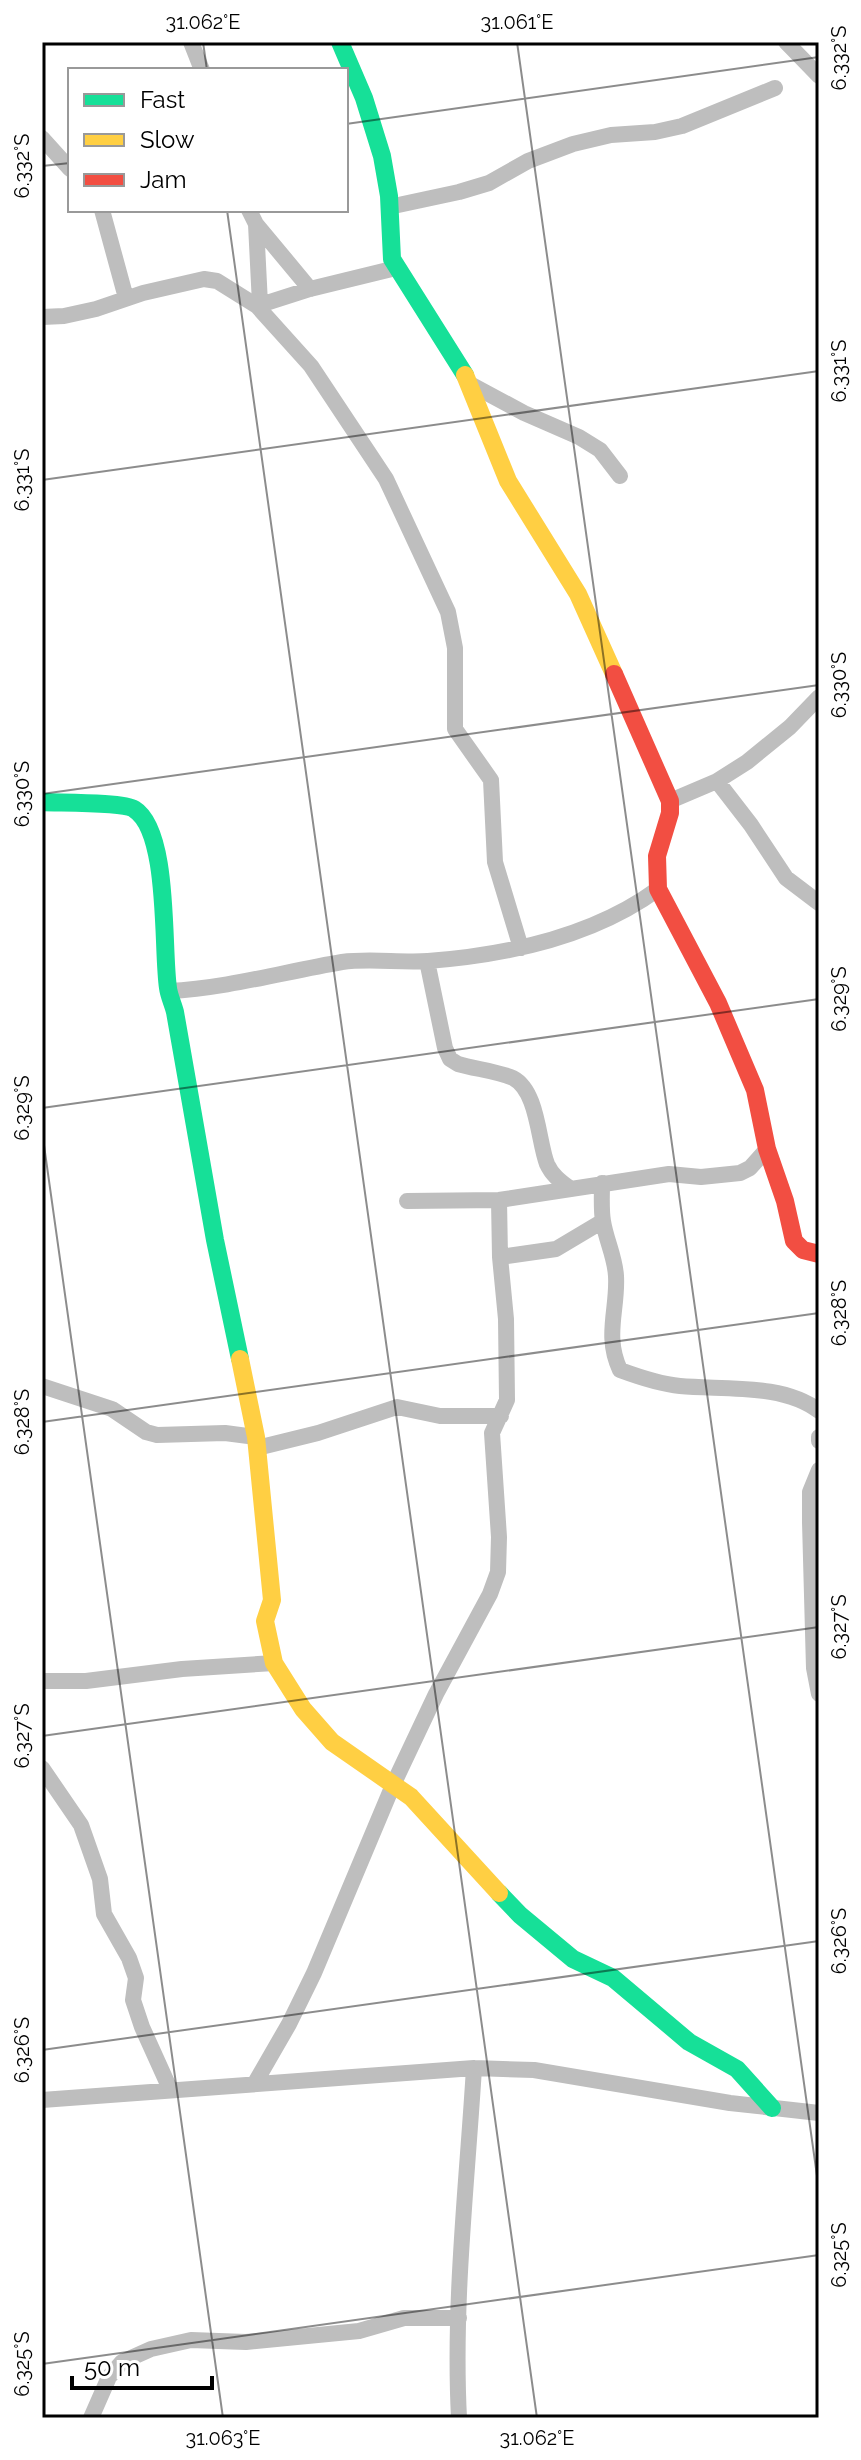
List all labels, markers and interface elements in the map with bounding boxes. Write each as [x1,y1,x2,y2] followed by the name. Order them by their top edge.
[166,10,241,34] text: 31.062°E
[481,10,553,34] text: 31.061°E
[827,26,851,90] text: 6.332°S
[68,68,348,212] legend
[140,85,185,114] text: Fast
[140,125,195,154] text: Slow
[10,134,34,198] text: 6.332°S
[140,165,186,194] text: Jam
[827,340,851,402] text: 6.331°S
[10,449,34,511] text: 6.331°S
[827,652,851,718] text: 6.330°S
[10,761,34,827] text: 6.330°S
[827,966,851,1032] text: 6.329°S
[10,1075,34,1141] text: 6.329°S
[827,1280,851,1346] text: 6.328°S
[10,1389,34,1455] text: 6.328°S
[827,1594,851,1660] text: 6.327°S
[10,1703,34,1769] text: 6.327°S
[827,1908,851,1974] text: 6.326°S
[10,2017,34,2083] text: 6.326°S
[827,2222,851,2288] text: 6.325°S
[10,2331,34,2397] text: 6.325°S
[72,2340,212,2390] scale bar
[84,2353,140,2382] text: 50 m
[185,2426,261,2450] text: 31.063°E
[500,2426,575,2450] text: 31.062°E

